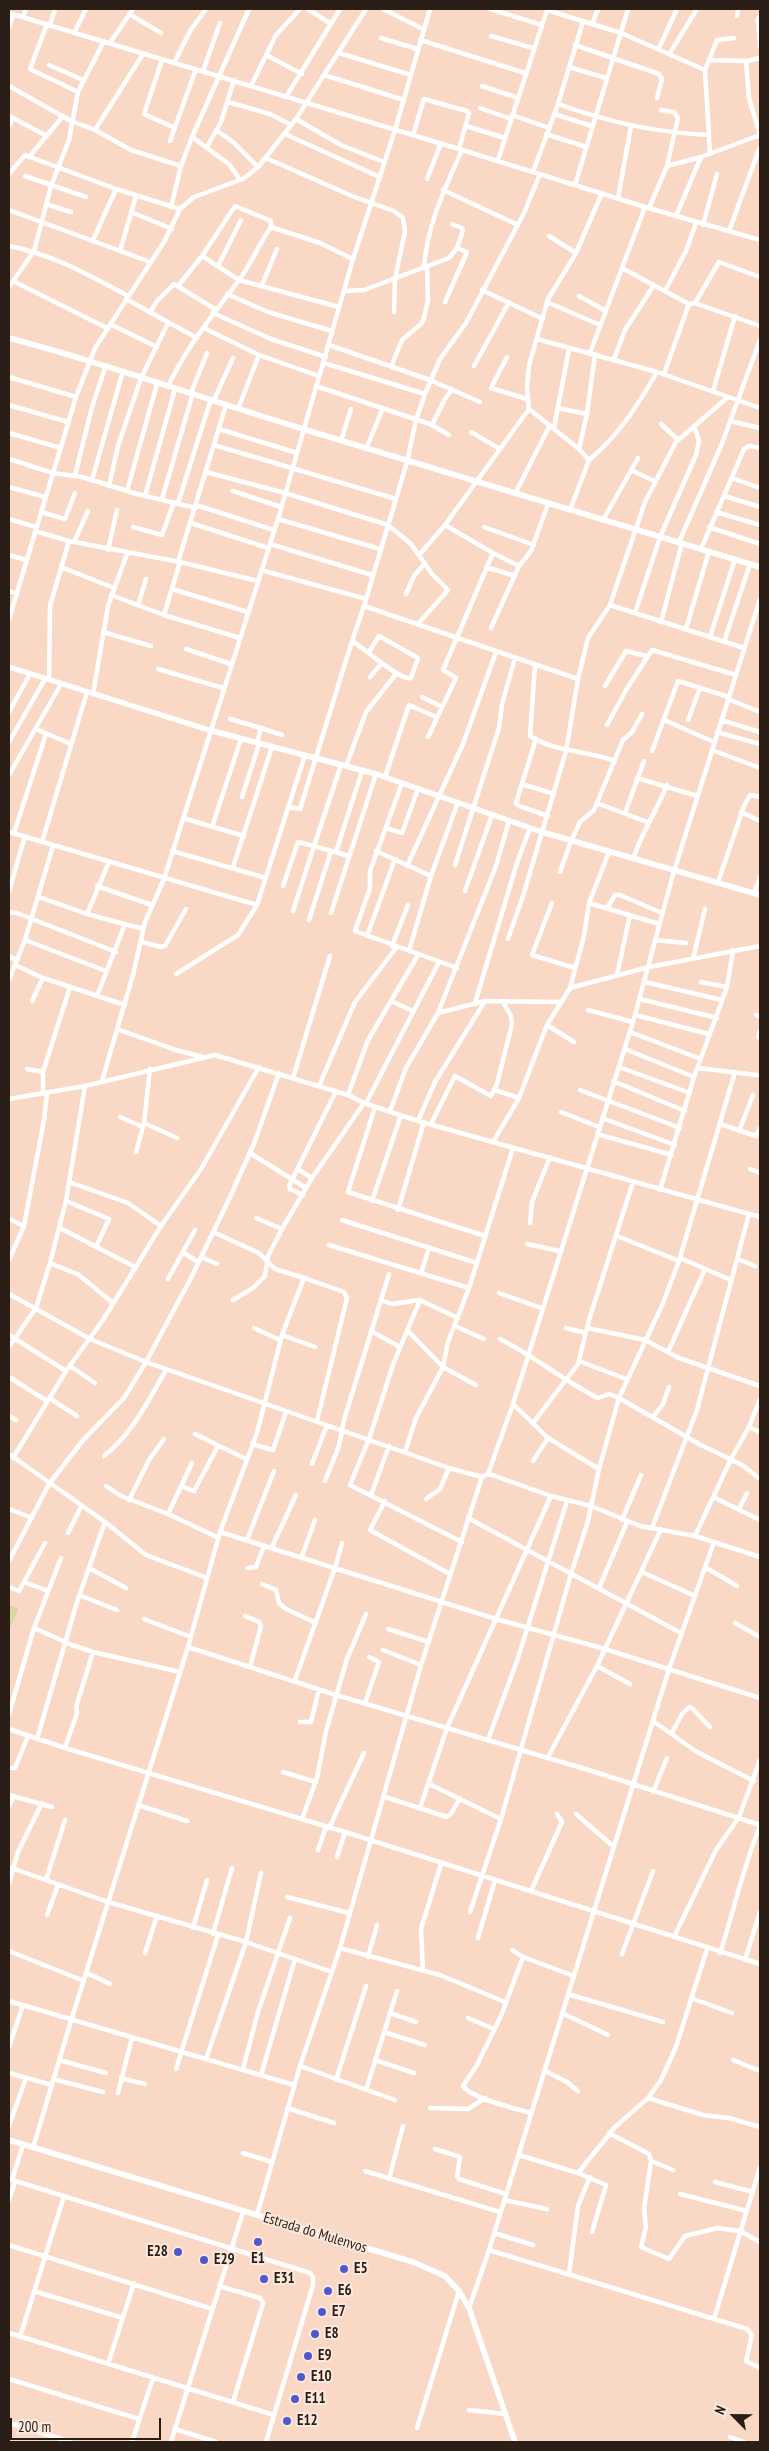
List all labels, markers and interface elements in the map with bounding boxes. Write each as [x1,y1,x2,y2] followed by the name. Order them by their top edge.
[261,2209,369,2257] street label: Estrada do Mulenvos
[252,2236,264,2248] marker: E1
[147,2243,168,2261] place label: E28
[172,2246,184,2258] marker: E28
[251,2250,265,2268] place label: E1
[214,2251,235,2269] place label: E29
[198,2254,210,2266] marker: E29
[354,2260,368,2278] place label: E5
[338,2263,350,2275] marker: E5
[274,2270,295,2288] place label: E31
[258,2273,270,2285] marker: E31
[338,2282,352,2300] place label: E6
[322,2285,334,2297] marker: E6
[332,2303,346,2321] place label: E7
[316,2306,328,2318] marker: E7
[325,2325,339,2343] place label: E8
[309,2328,321,2340] marker: E8
[318,2347,332,2365] place label: E9
[302,2350,314,2362] marker: E9
[311,2368,332,2386] place label: E10
[295,2371,307,2383] marker: E10
[305,2390,326,2408] place label: E11
[709,2391,759,2441] north arrow
[289,2393,301,2405] marker: E11
[710,2403,730,2417] text: N
[12,2408,164,2440] scale bar
[297,2412,318,2430] place label: E12
[281,2415,293,2427] marker: E12
[18,2417,51,2436] text: 200 m

